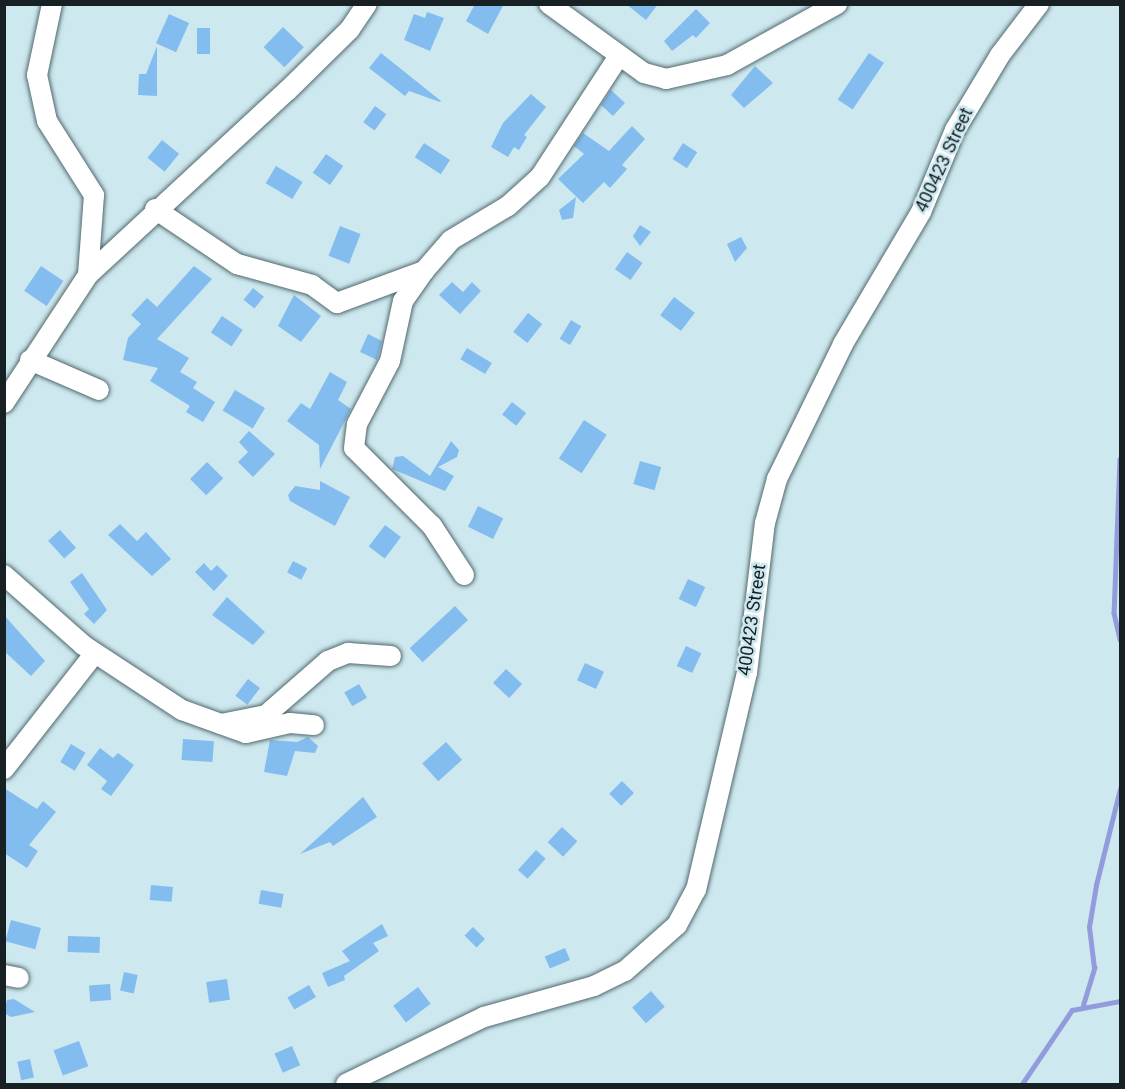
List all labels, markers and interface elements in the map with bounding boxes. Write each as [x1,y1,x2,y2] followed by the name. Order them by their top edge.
[910,104,978,216] street label: 400423 Street
[733,563,771,677] street label: 400423 Street

